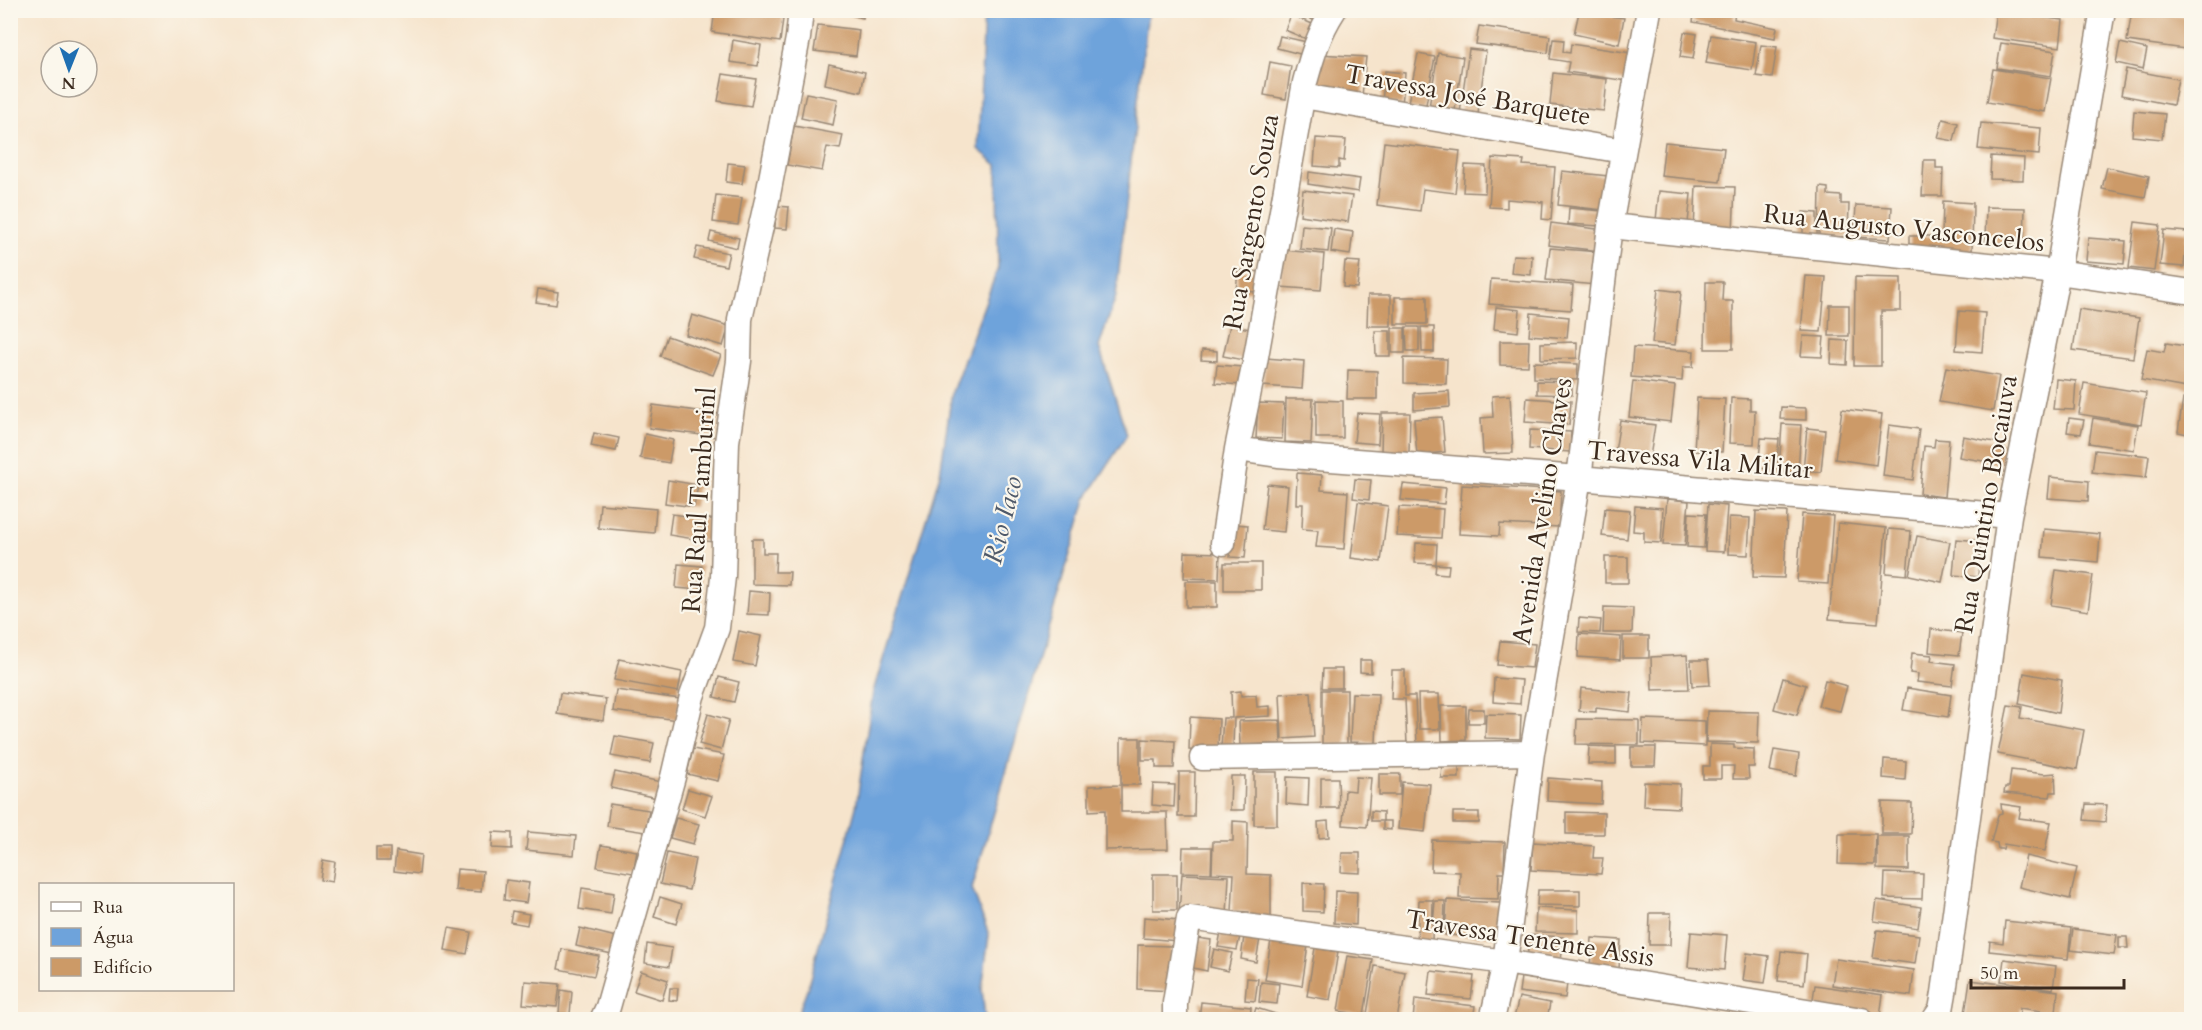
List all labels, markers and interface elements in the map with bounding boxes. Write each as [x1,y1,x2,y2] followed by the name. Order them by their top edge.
[39,39,99,99] north arrow
[1342,56,1594,134] street label: Travessa José Barquete
[62,72,76,94] text: N
[1215,111,1287,333] street label: Rua Sargento Souza
[1762,196,2046,260] street label: Rua Augusto Vasconcelos
[1946,372,2026,636] street label: Rua Quintino Bocaiuva
[1504,375,1580,647] street label: Avenida Avelino Chaves
[674,386,724,614] street label: Rua Raul Tamburinl
[1586,433,1815,487] street label: Travessa Vila Militar
[974,472,1032,568] water label: Rio Iaco
[39,883,234,991] legend
[93,895,123,920] text: Rua
[1403,901,1657,975] street label: Travessa Tenente Assis
[93,925,134,950] text: Água
[1971,952,2124,990] scale bar
[93,955,153,980] text: Edifício
[1980,961,2019,986] text: 50 m

